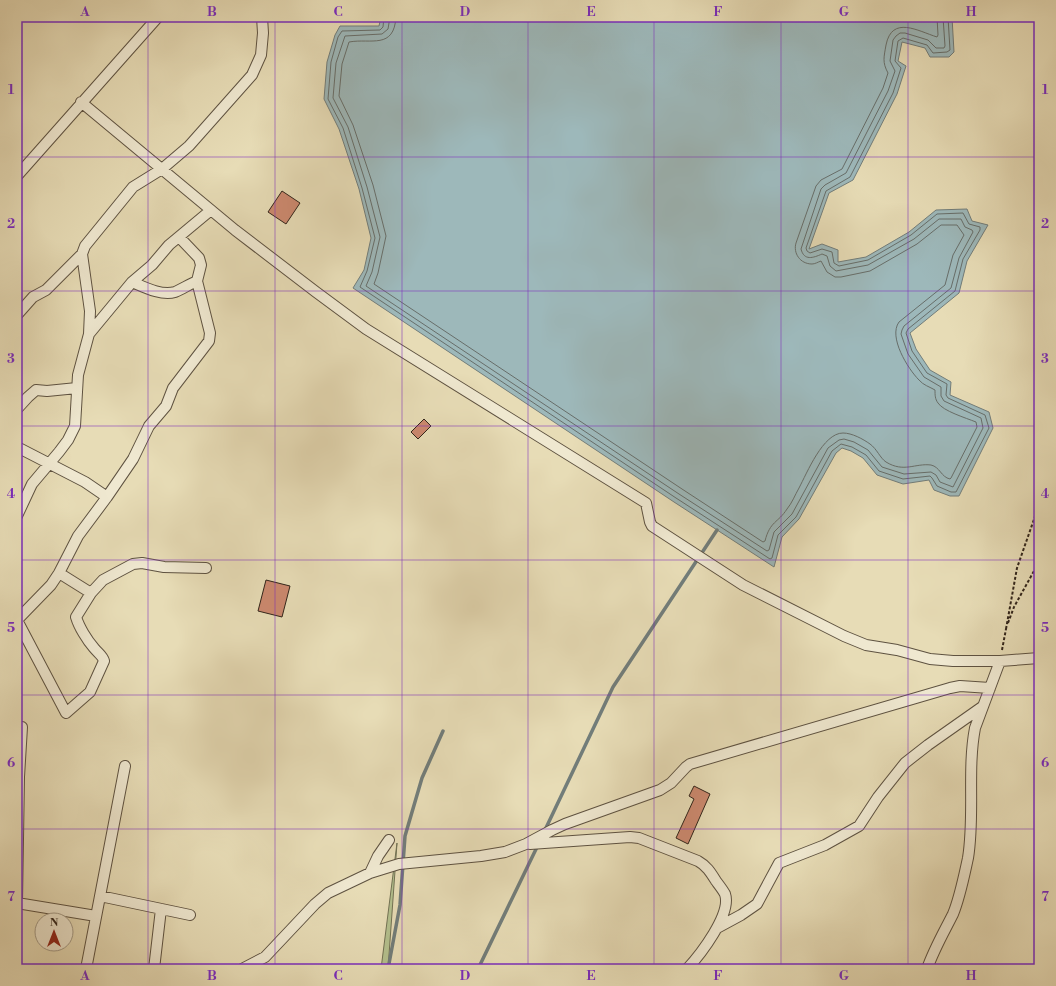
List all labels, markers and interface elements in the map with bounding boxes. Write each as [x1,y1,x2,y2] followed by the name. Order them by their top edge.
[79,4,90,20] text: A
[207,4,217,20] text: B
[333,4,343,20] text: C
[460,4,470,20] text: D
[586,4,596,20] text: E
[713,4,723,20] text: F
[839,4,850,20] text: G
[966,4,977,20] text: H
[8,82,15,98] text: 1
[1042,82,1049,98] text: 1
[7,216,15,232] text: 2
[1041,216,1049,232] text: 2
[7,351,15,367] text: 3
[1041,351,1049,367] text: 3
[7,486,16,502] text: 4
[1041,486,1050,502] text: 4
[7,620,15,636] text: 5
[1041,620,1049,636] text: 5
[7,755,15,771] text: 6
[1041,755,1049,771] text: 6
[7,889,15,905] text: 7
[1041,889,1049,905] text: 7
[34,912,74,952] north arrow
[50,916,59,930] text: N
[79,968,90,984] text: A
[207,968,217,984] text: B
[333,968,343,984] text: C
[460,968,470,984] text: D
[586,968,596,984] text: E
[713,968,723,984] text: F
[839,968,850,984] text: G
[966,968,977,984] text: H

